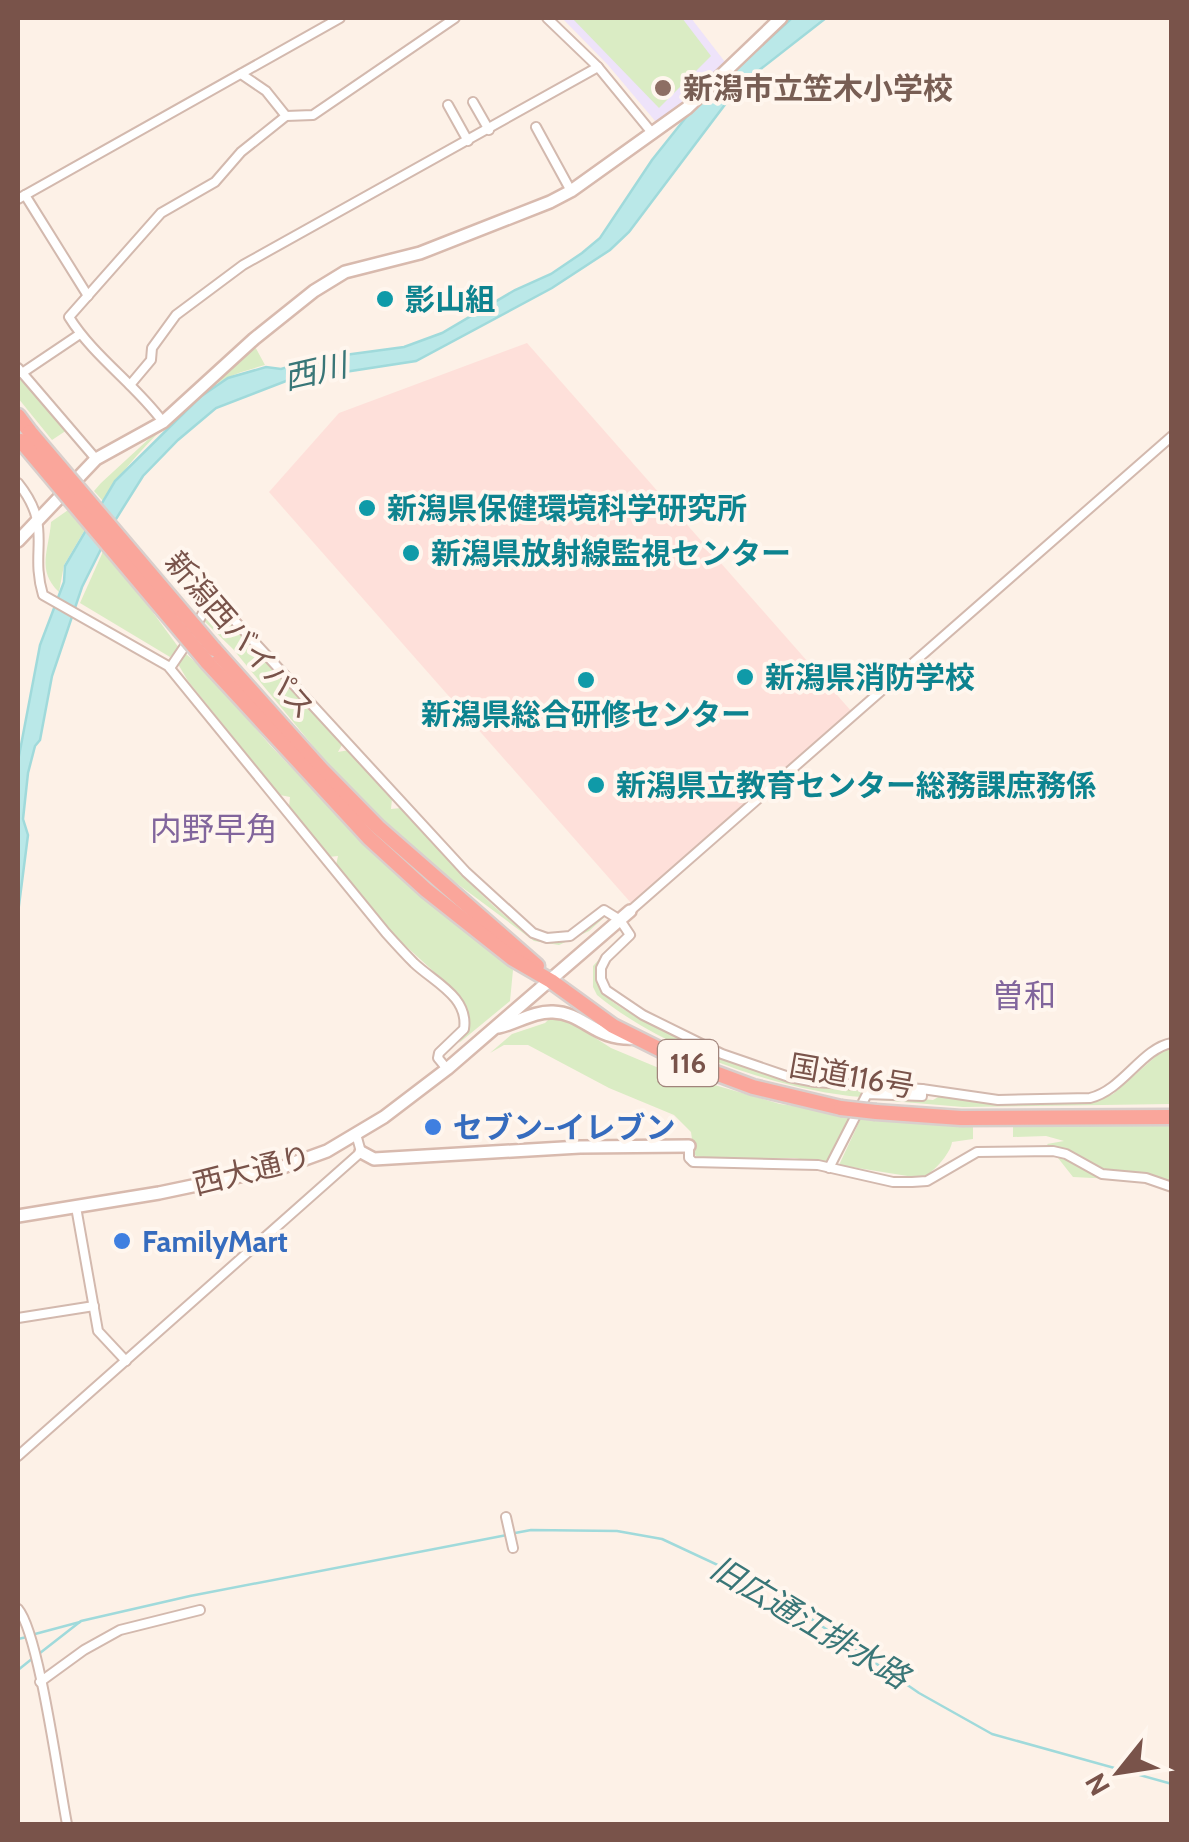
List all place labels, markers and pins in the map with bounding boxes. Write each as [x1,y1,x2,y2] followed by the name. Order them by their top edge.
[683,70,953,107] place label: 新潟市立笠木小学校
[652,77,674,99] marker: 新潟市立笠木小学校
[405,281,495,318] place label: 影山組
[374,288,396,310] marker: 影山組
[387,490,747,527] place label: 新潟県保健環境科学研究所
[356,497,378,519] marker: 新潟県保健環境科学研究所
[431,535,791,572] place label: 新潟県放射線監視センター
[400,542,422,564] marker: 新潟県放射線監視センター
[765,659,975,696] place label: 新潟県消防学校
[734,666,756,688] marker: 新潟県消防学校
[575,669,597,691] marker: 新潟県総合研修センター
[421,696,751,733] place label: 新潟県総合研修センター
[616,767,1096,804] place label: 新潟県立教育センター総務課庶務係
[585,774,607,796] marker: 新潟県立教育センター総務課庶務係
[453,1109,676,1146] place label: セブン-イレブン
[422,1116,444,1138] marker: セブン-イレブン
[142,1223,288,1260] place label: FamilyMart
[111,1230,133,1252] marker: FamilyMart

